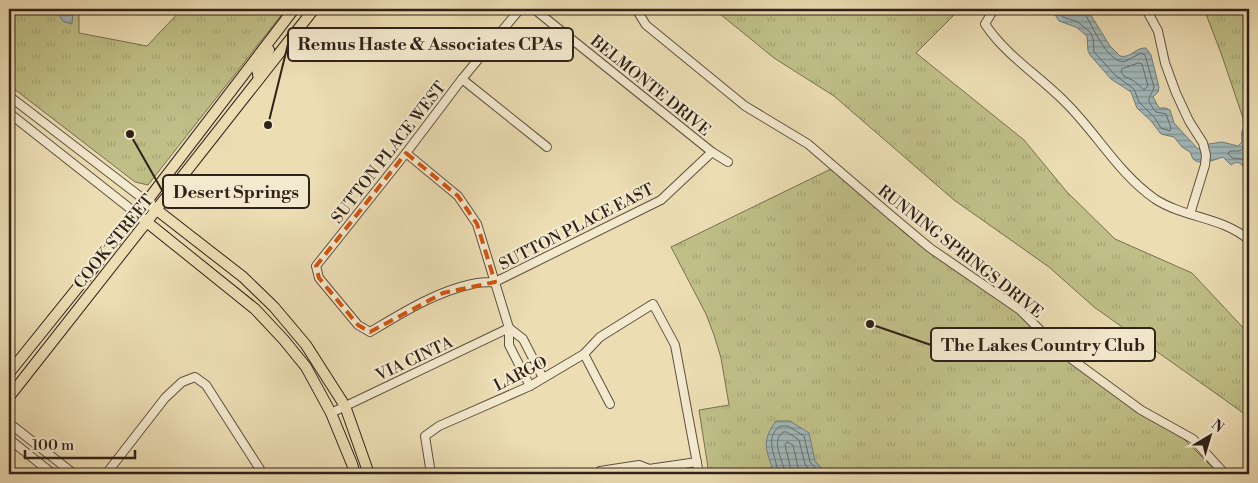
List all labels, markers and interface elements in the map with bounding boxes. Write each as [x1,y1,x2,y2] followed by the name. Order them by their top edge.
[288,28,573,61] callout: Remus Haste & Associates CPAs
[585,31,715,140] street label: BELMONTE DRIVE
[298,33,563,56] text: Remus Haste & Associates CPAs
[327,78,450,228] street label: SUTTON PLACE WEST
[163,175,309,208] callout: Desert Springs
[496,179,657,275] street label: SUTTON PLACE EAST
[173,181,299,204] text: Desert Springs
[874,181,1047,323] street label: RUNNING SPRINGS DRIVE
[70,190,158,293] street label: COOK STREET
[931,328,1155,361] callout: The Lakes Country Club
[372,332,457,386] street label: VIA CINTA
[941,334,1145,357] text: The Lakes Country Club
[490,352,551,396] street label: LARGO
[1186,410,1236,460] north arrow
[1207,416,1227,437] text: N
[25,428,135,460] scale bar
[32,436,74,455] text: 100 m

